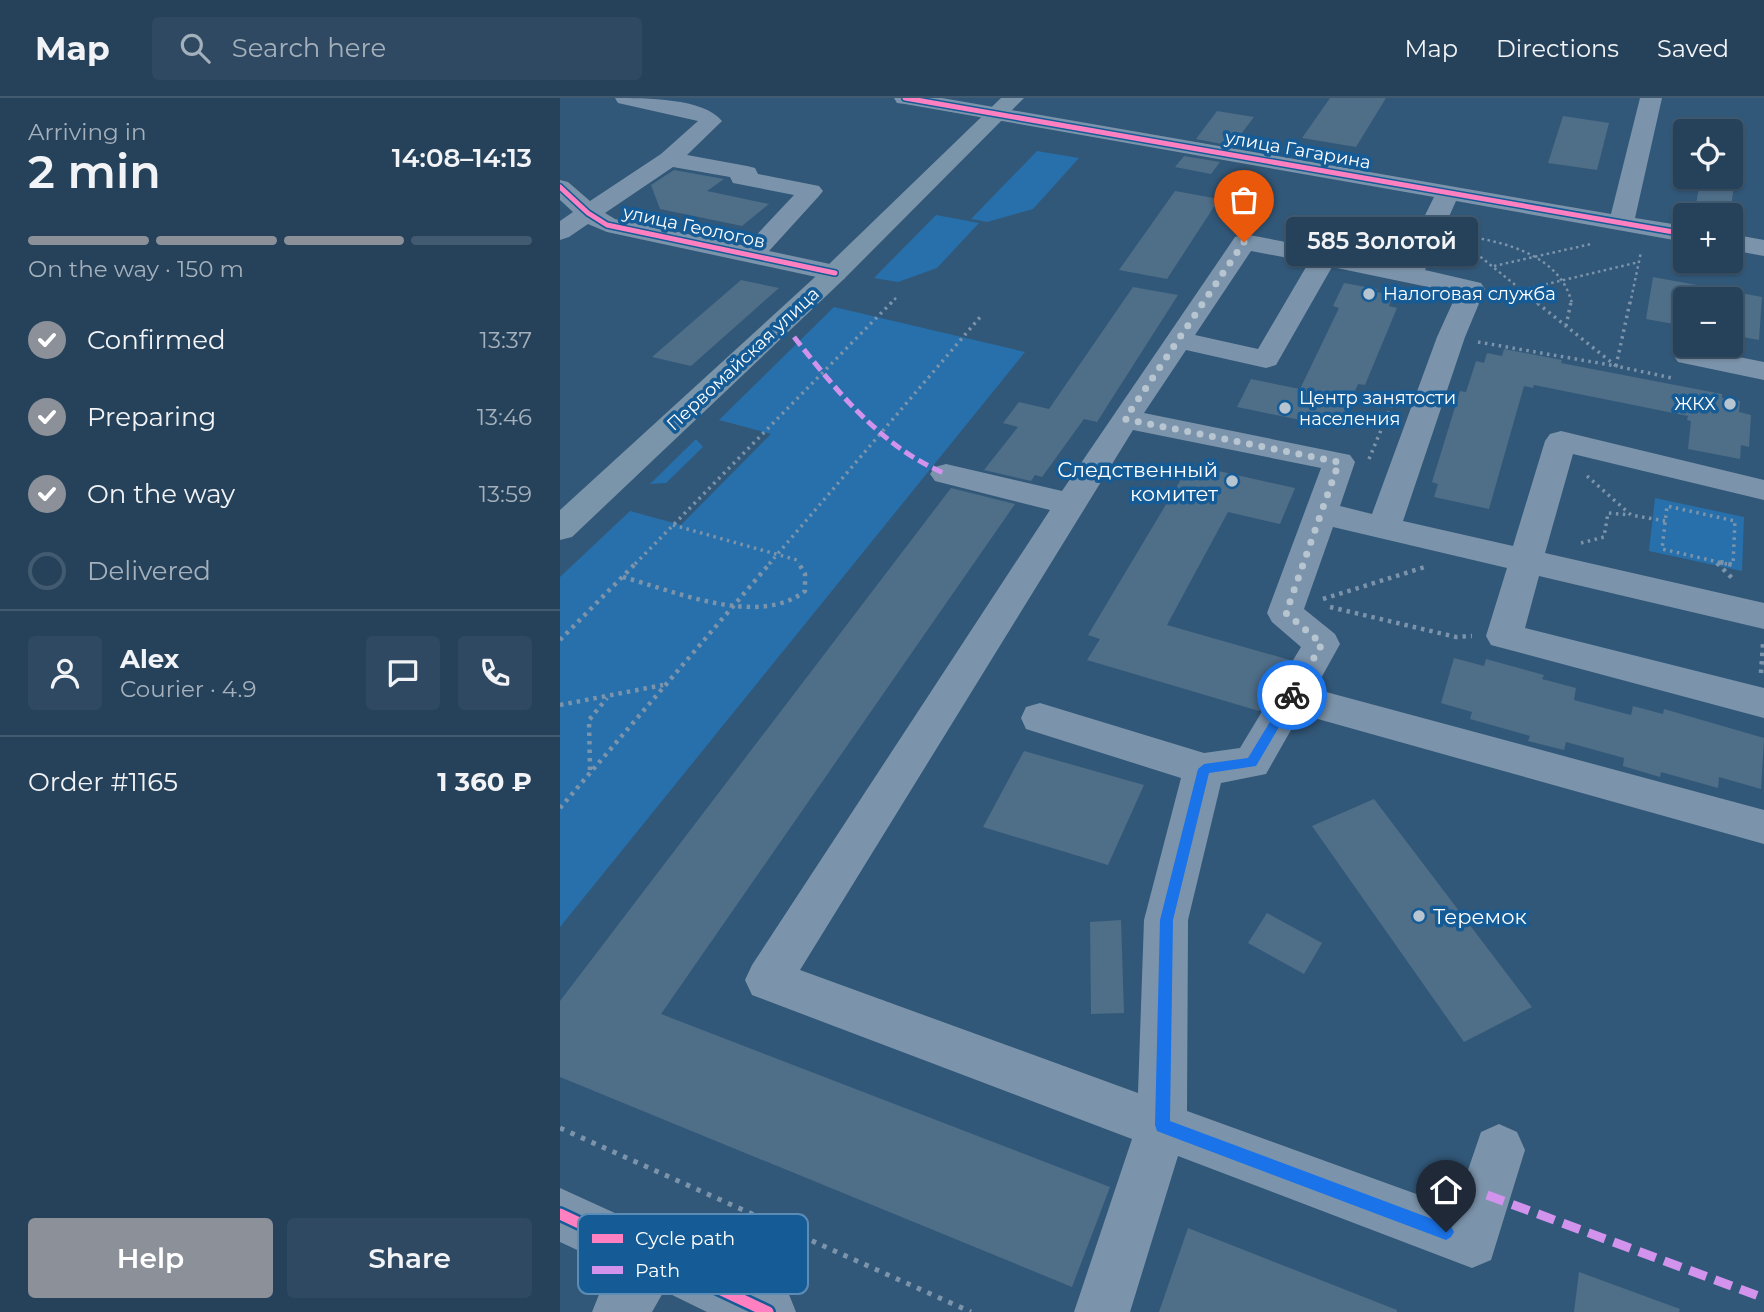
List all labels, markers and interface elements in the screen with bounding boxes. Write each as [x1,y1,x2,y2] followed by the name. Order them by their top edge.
[152,17,642,80] search box
[35,28,110,68] text: Map
[176,29,214,67] icon: search
[232,32,386,64] text: Search here
[1405,34,1458,63] text: Map
[1496,34,1619,63] text: Directions
[1657,34,1729,63] text: Saved
[28,118,147,146] text: Arriving in
[1673,119,1743,357] map controls
[1673,119,1743,189] button: locate
[1222,126,1373,174] street label: улица Гагарина
[392,142,532,174] text: 14:08–14:13
[28,143,161,200] text: 2 min
[1214,170,1274,242] pin
[1225,181,1263,219] icon: bag
[620,201,767,253] street label: улица Геологов
[1673,203,1743,273] button: +
[1286,218,1478,266] callout: 585 Золотой
[1307,227,1457,255] text: 585 Золотой
[28,255,244,283] text: On the way · 150 m
[662,283,824,435] street label: Первомайская улица
[1383,283,1556,305] place label: Налоговая служба
[1361,286,1377,302] marker: Налоговая служба
[1673,287,1743,357] button: −
[28,321,66,359] icon: check
[87,324,226,356] text: Confirmed
[480,326,532,354] text: 13:37
[1299,387,1456,430] place label: Центр занятости населения
[1674,393,1716,415] place label: ЖКХ
[1722,396,1738,412] marker: ЖКХ
[28,398,66,436] icon: check
[1277,400,1293,416] marker: Центр занятости населения
[87,401,216,433] text: Preparing
[477,403,532,431] text: 13:46
[1057,457,1218,506] place label: Следственный комитет
[1224,473,1240,489] marker: Следственный комитет
[28,475,66,513] icon: check
[87,478,235,510] text: On the way
[479,480,532,508] text: 13:59
[87,555,211,587] text: Delivered
[28,636,102,710] button: person
[366,636,440,710] button: chat
[458,636,532,710] button: phone
[120,643,179,675] text: Alex
[1257,660,1327,730] courier
[120,675,256,703] text: Courier · 4.9
[1273,676,1311,714] icon: bike
[28,766,178,798] text: Order #1165
[437,766,532,798] text: 1 360 ₽
[1433,904,1527,929] place label: Теремок
[1411,908,1427,924] marker: Теремок
[1416,1160,1476,1232] pin
[1427,1171,1465,1209] icon: home
[578,1214,808,1294] legend
[28,1218,273,1298] button: Help
[287,1218,532,1298] button: Share
[635,1227,735,1250] text: Cycle path
[635,1259,680,1282] text: Path

